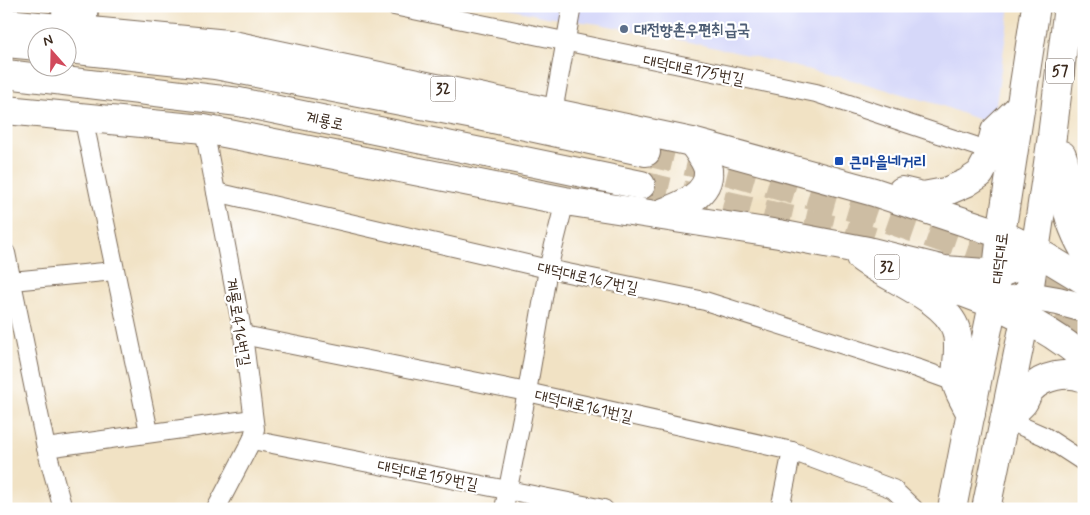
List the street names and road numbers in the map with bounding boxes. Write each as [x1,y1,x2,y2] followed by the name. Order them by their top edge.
[641,50,746,91] street label: 대덕대로175번길
[1046,58,1074,84] road number: 57
[430,76,456,102] road number: 32
[304,107,346,136] street label: 계룡로
[987,231,1014,285] street label: 대덕대로
[874,254,900,280] road number: 32
[535,258,640,299] street label: 대덕대로167번길
[220,277,255,368] street label: 계룡로416번길
[533,385,635,428] street label: 대덕대로161번길
[376,455,480,496] street label: 대덕대로159번길

